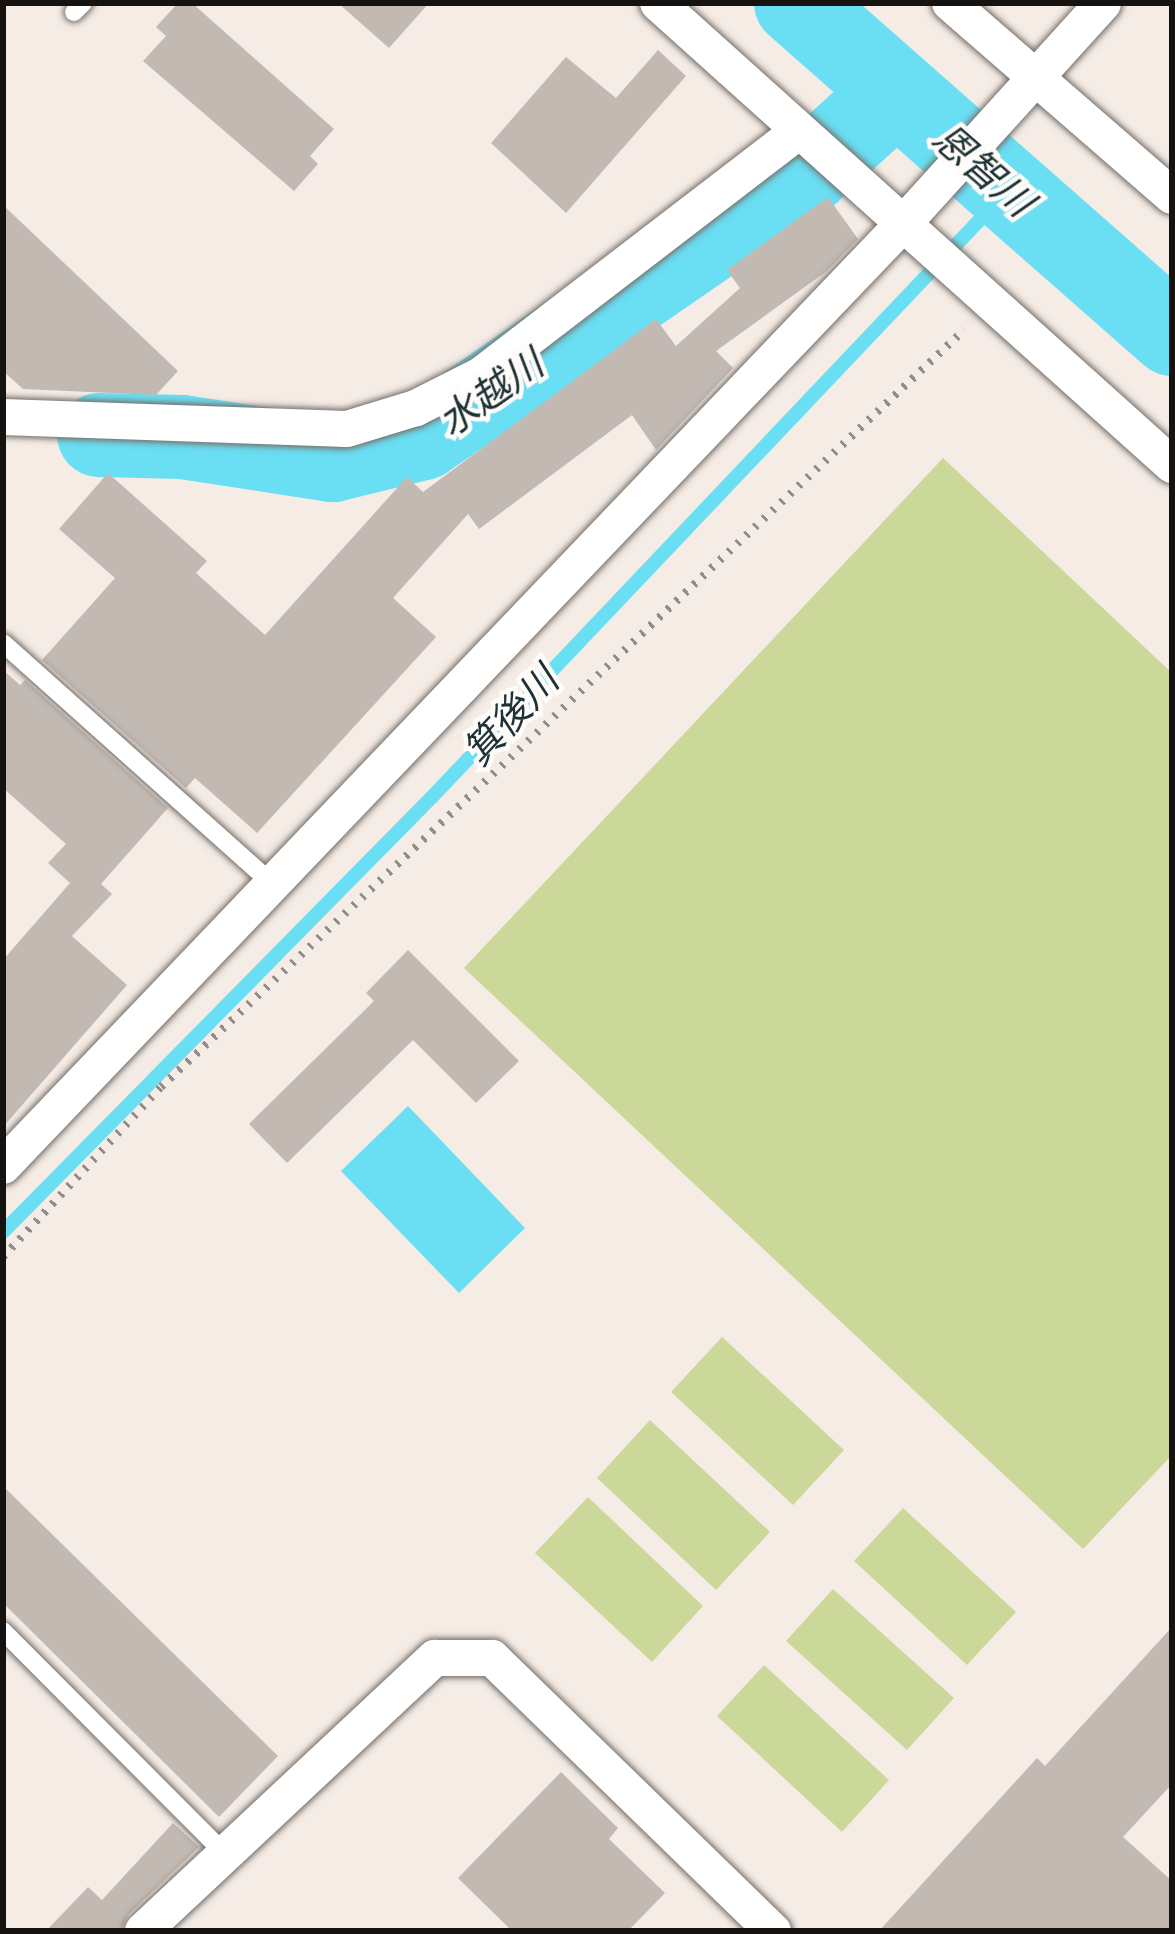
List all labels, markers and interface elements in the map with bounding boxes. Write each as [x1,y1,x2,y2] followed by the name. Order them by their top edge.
[924,113,1044,225] water label: 恩智川
[429,339,551,445] water label: 水越川
[453,656,567,774] water label: 箕後川

